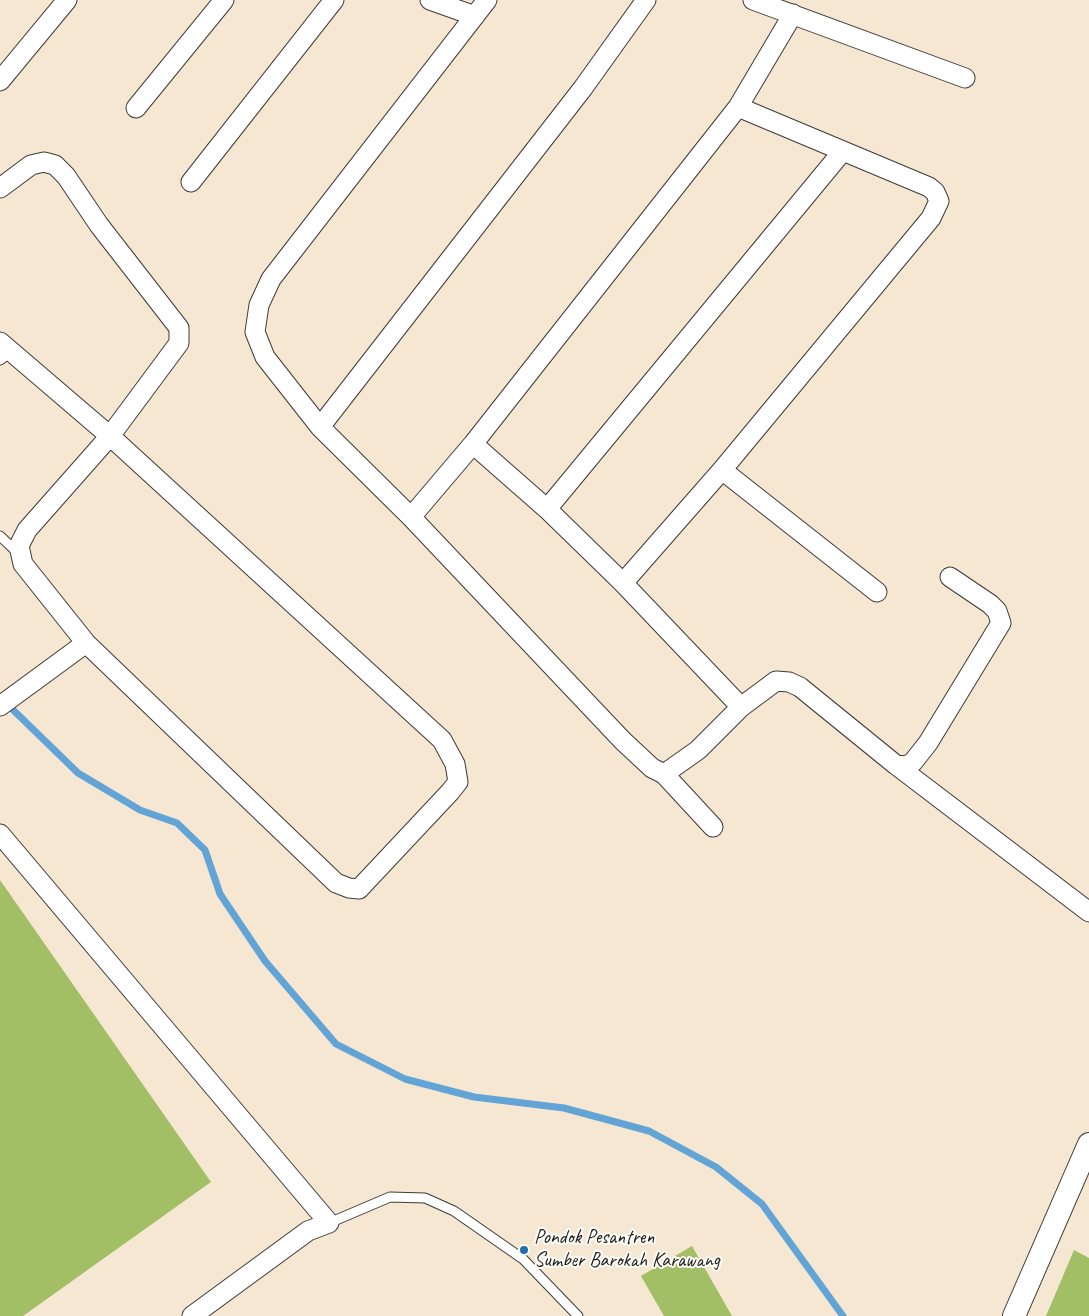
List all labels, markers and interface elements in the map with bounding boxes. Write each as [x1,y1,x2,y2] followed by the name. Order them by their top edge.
[534,1226,720,1273] place label: Pondok Pesantren Sumber Barokah Karawang
[518,1244,530,1256] marker: Pondok Pesantren Sumber Barokah Karawang

